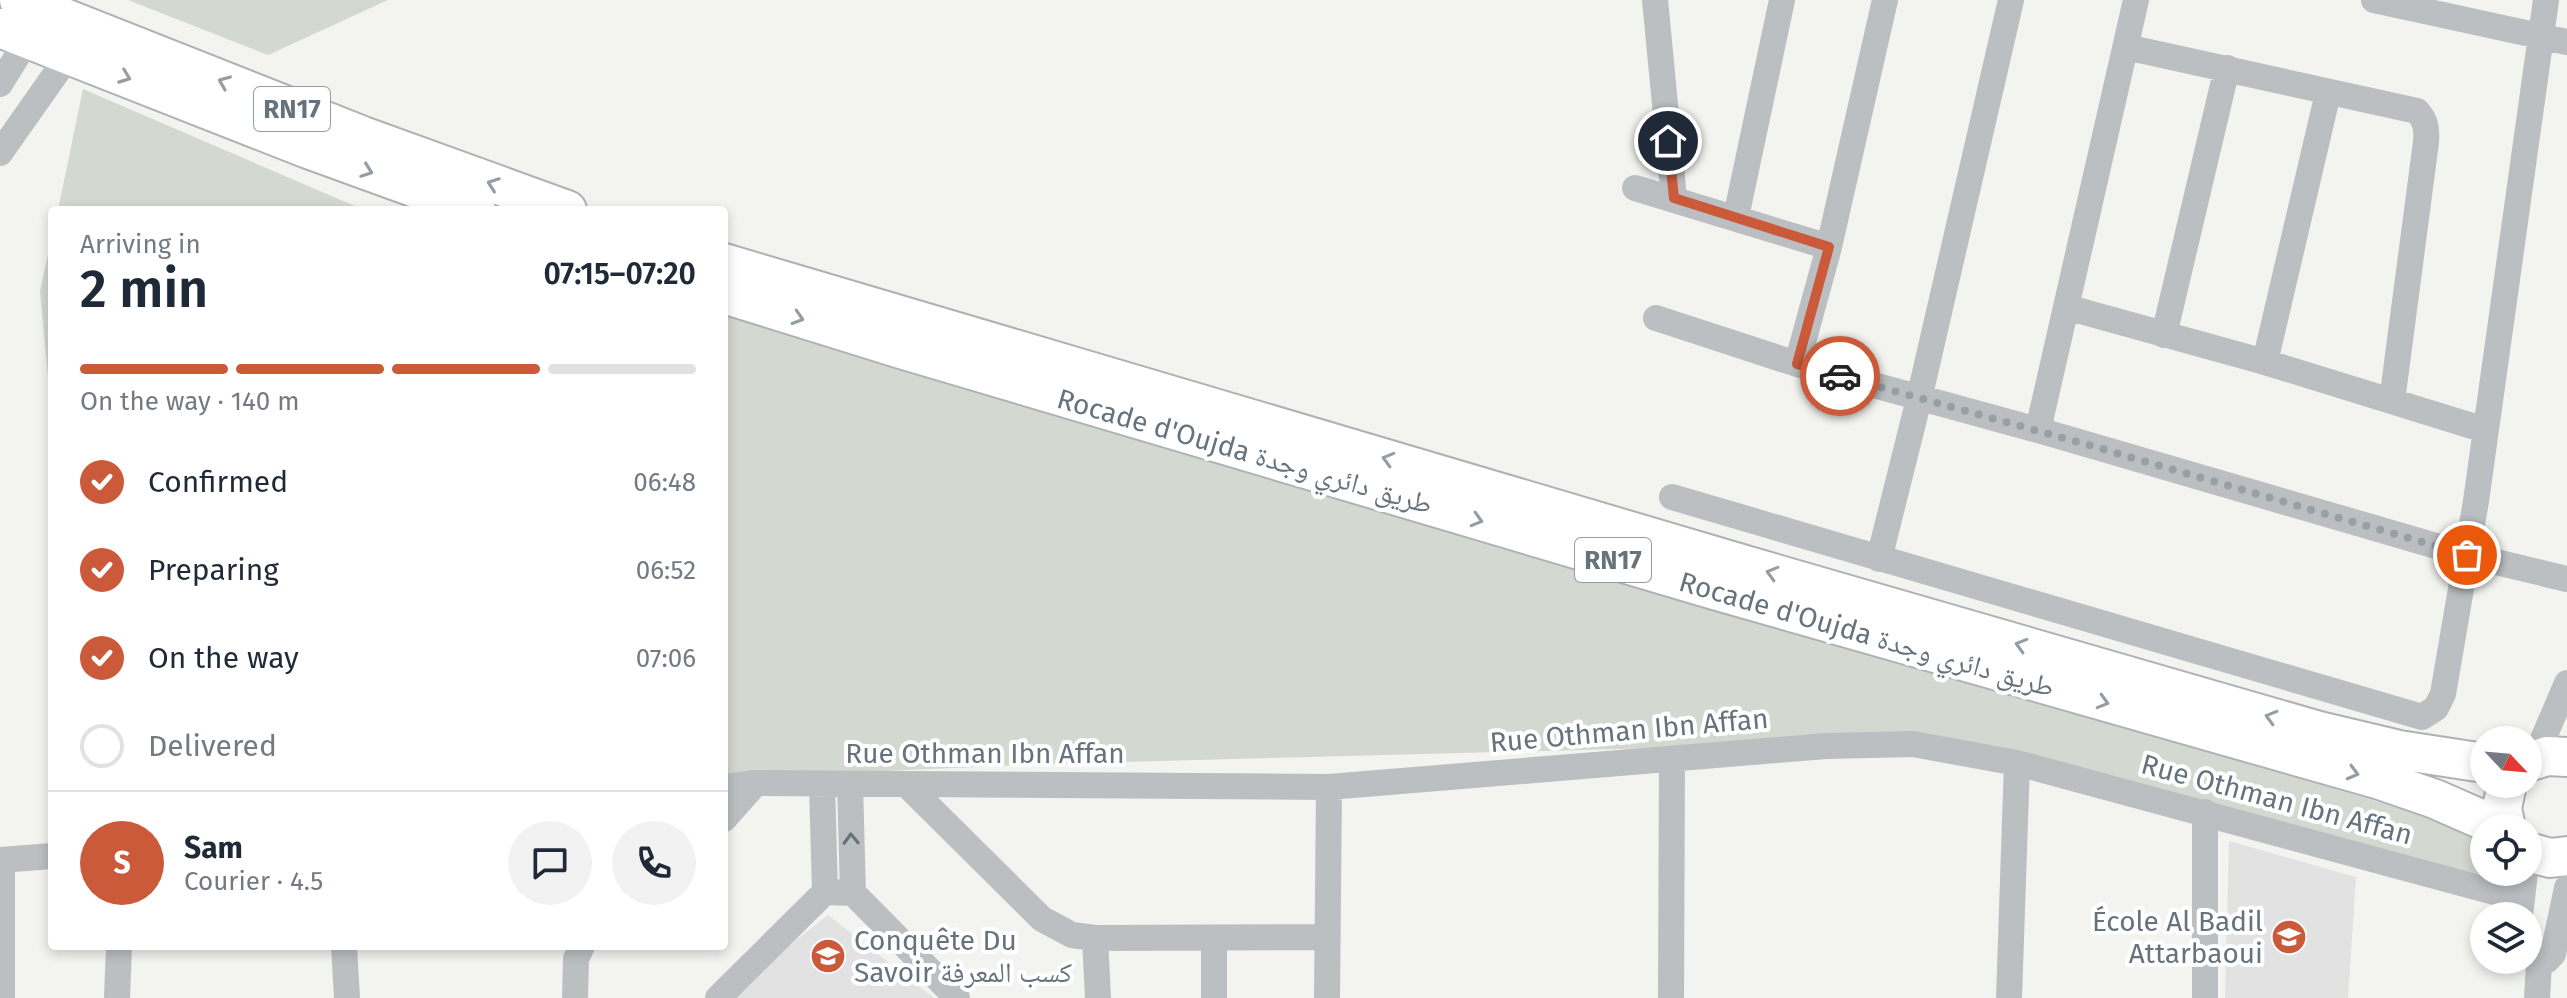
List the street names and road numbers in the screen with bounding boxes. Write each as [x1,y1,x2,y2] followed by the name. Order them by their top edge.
[254,87,330,131] road number: RN17
[1052,382,1436,527] street label: Rocade d'Oujda طريق دائري وجدة
[1575,538,1651,582] road number: RN17
[1674,565,2058,710] street label: Rocade d'Oujda طريق دائري وجدة
[1488,702,1770,759] street label: Rue Othman Ibn Affan
[845,737,1125,770] street label: Rue Othman Ibn Affan
[2138,747,2416,852] street label: Rue Othman Ibn Affan

